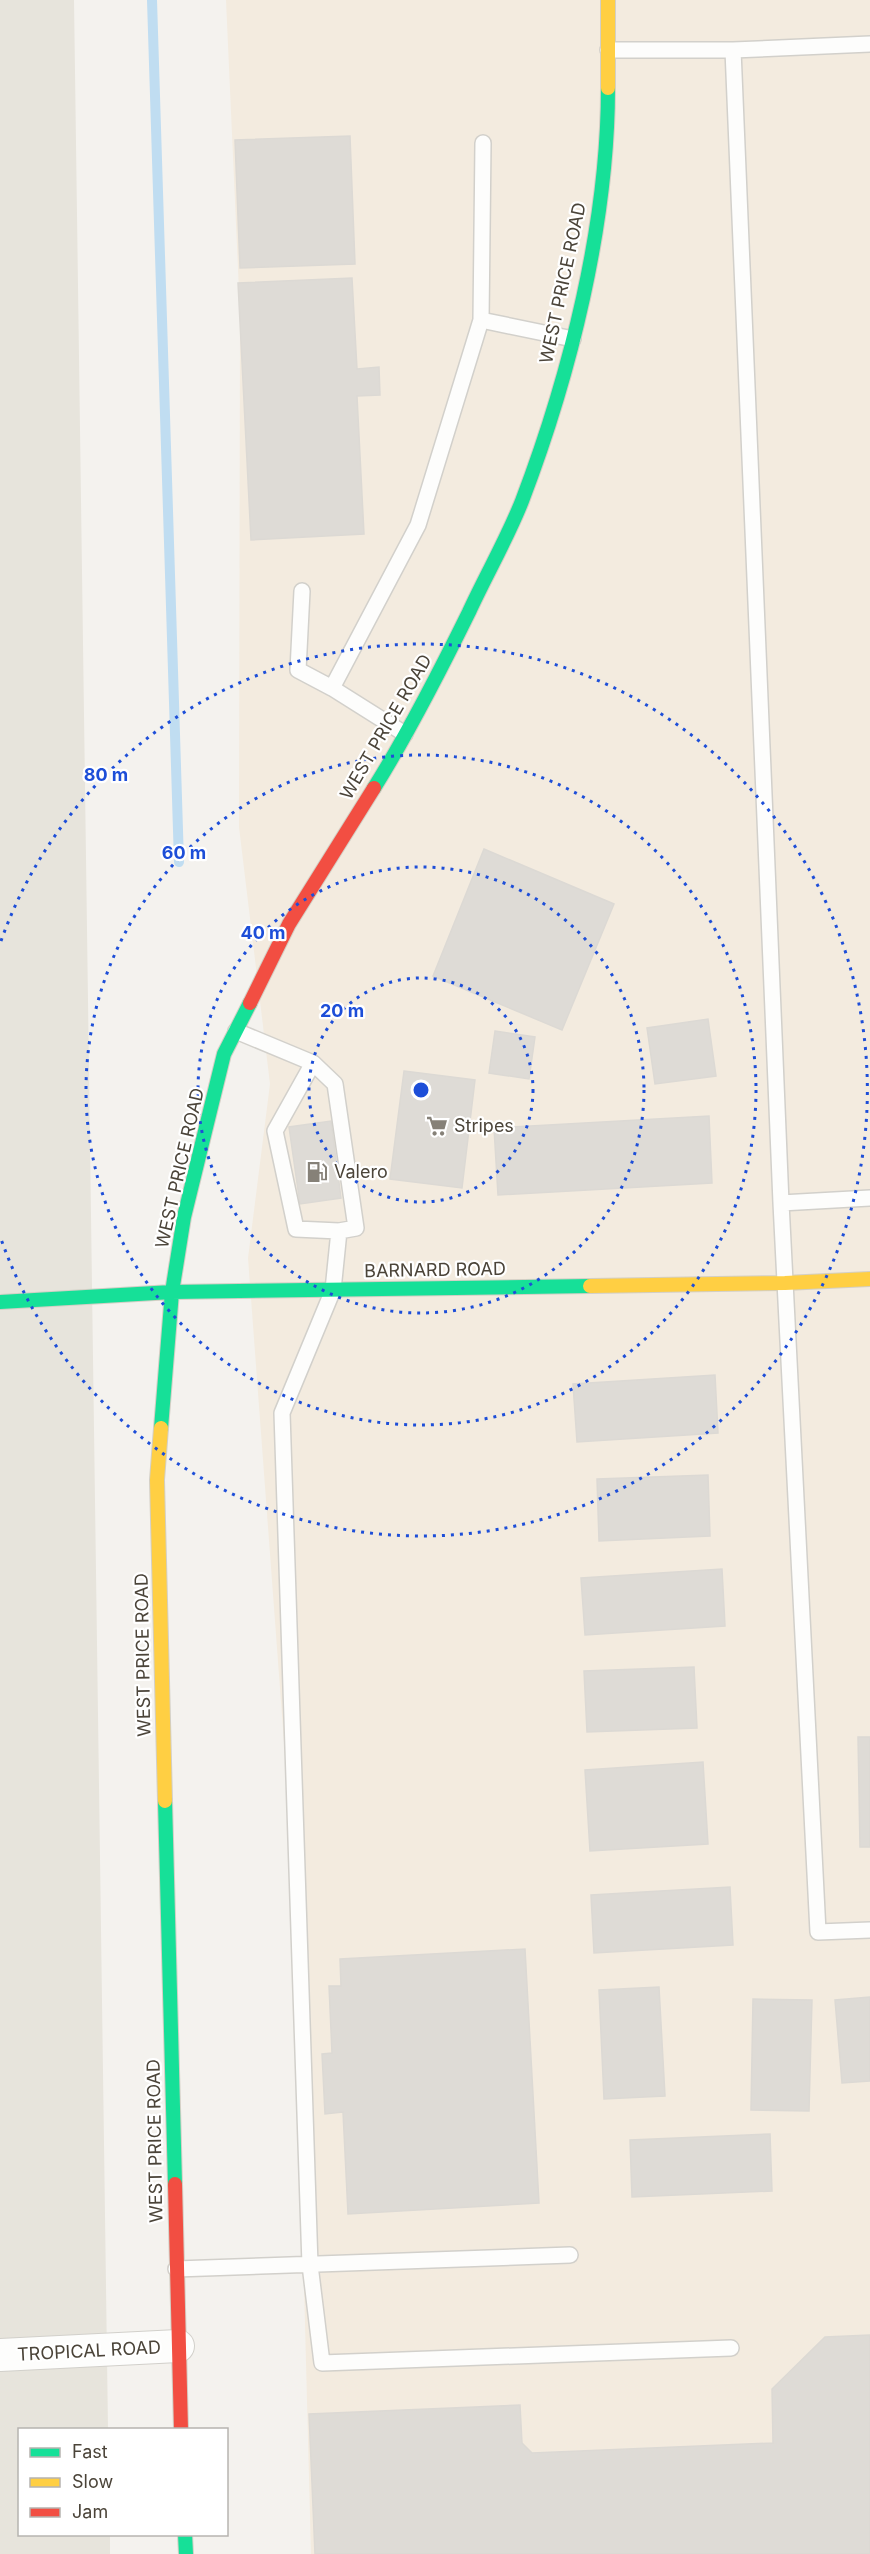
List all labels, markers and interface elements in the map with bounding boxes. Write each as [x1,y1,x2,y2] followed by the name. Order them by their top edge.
[535,201,590,365] street label: WEST PRICE ROAD
[336,651,436,803] street label: WEST PRICE ROAD
[84,764,128,785] text: 80 m
[162,842,206,863] text: 60 m
[241,922,286,943] text: 40 m
[320,1000,364,1021] text: 20 m
[411,1080,431,1100] centre of rings
[151,1086,208,1250] street label: WEST PRICE ROAD
[425,1114,449,1138] supermarket icon: Stripes
[454,1115,514,1136] place label: Stripes
[305,1160,329,1184] fuel station icon: Valero
[334,1161,388,1182] place label: Valero
[364,1258,506,1281] street label: BARNARD ROAD
[131,1573,154,1737] street label: WEST PRICE ROAD
[143,2059,166,2223] street label: WEST PRICE ROAD
[17,2336,161,2365] street label: TROPICAL ROAD
[18,2428,228,2536] legend
[72,2441,108,2462] text: Fast
[72,2471,113,2492] text: Slow
[72,2501,108,2522] text: Jam

